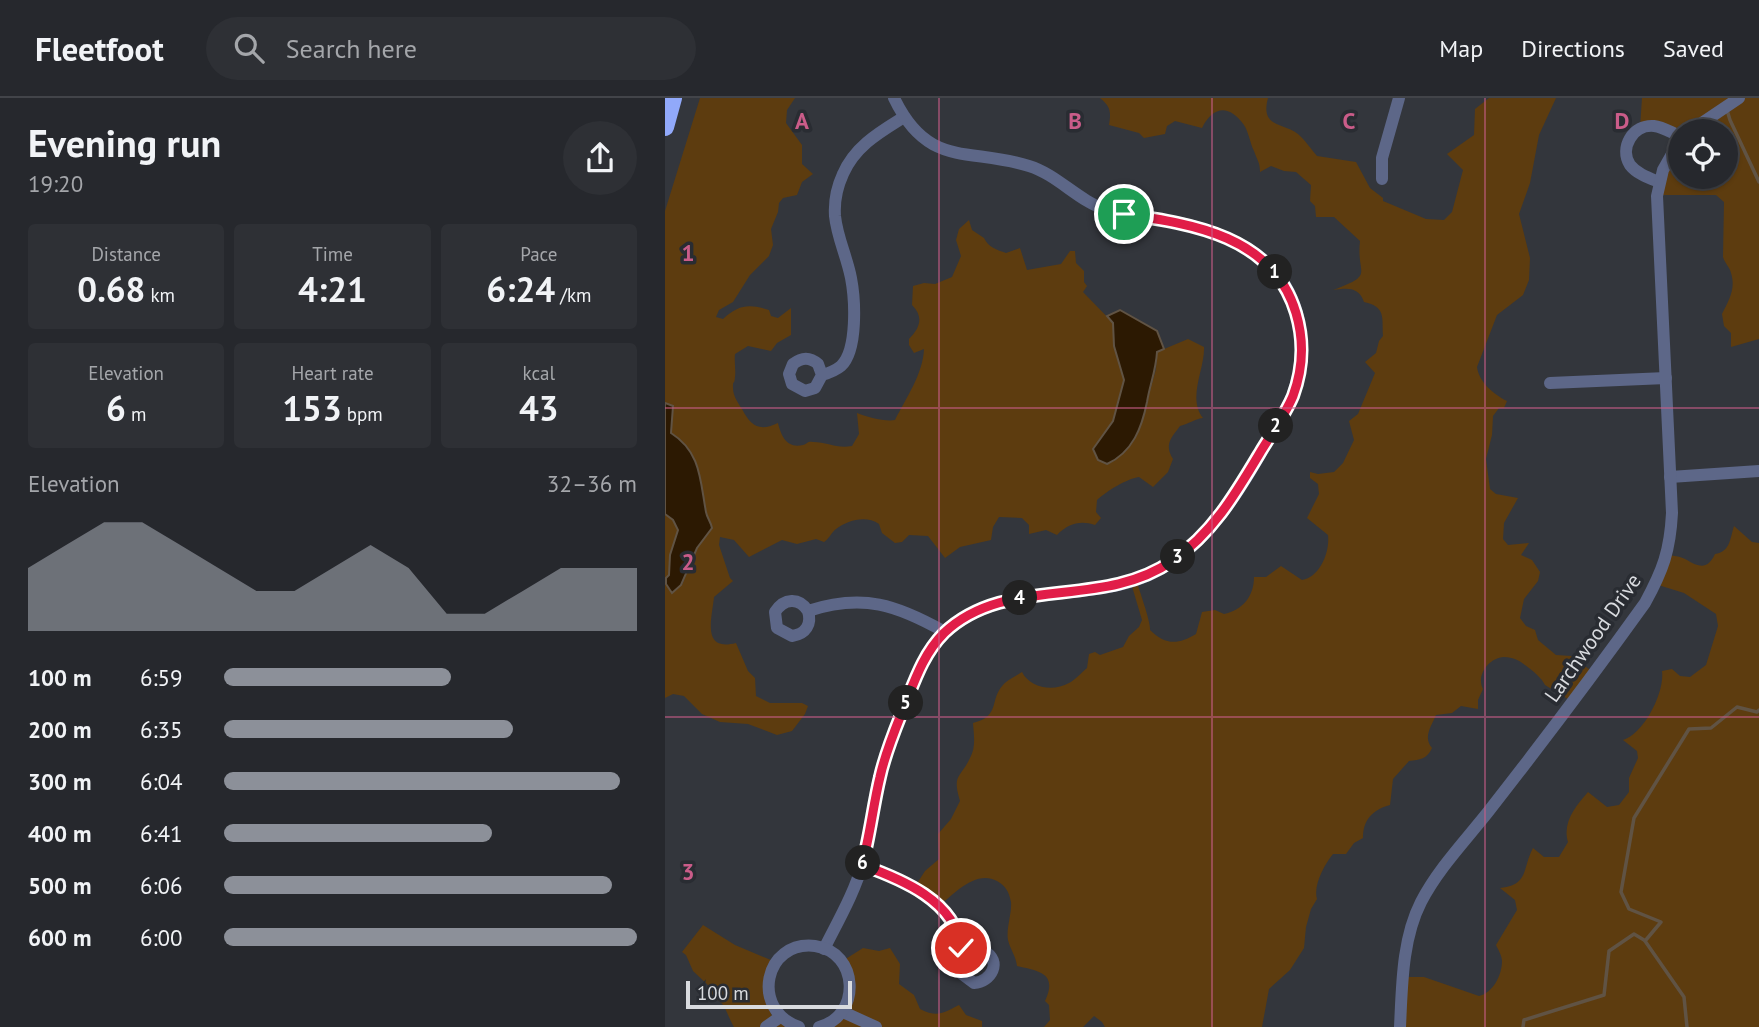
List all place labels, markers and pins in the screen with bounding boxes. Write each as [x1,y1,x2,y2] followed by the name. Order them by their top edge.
[1094,184,1154,244] pin
[1257,254,1293,290] pin: 1
[1259,408,1293,444] pin: 2
[1161,540,1195,574] pin: 3
[1003,580,1037,616] pin: 4
[889,686,923,720] pin: 5
[845,846,881,880] pin: 6
[931,918,991,978] pin

